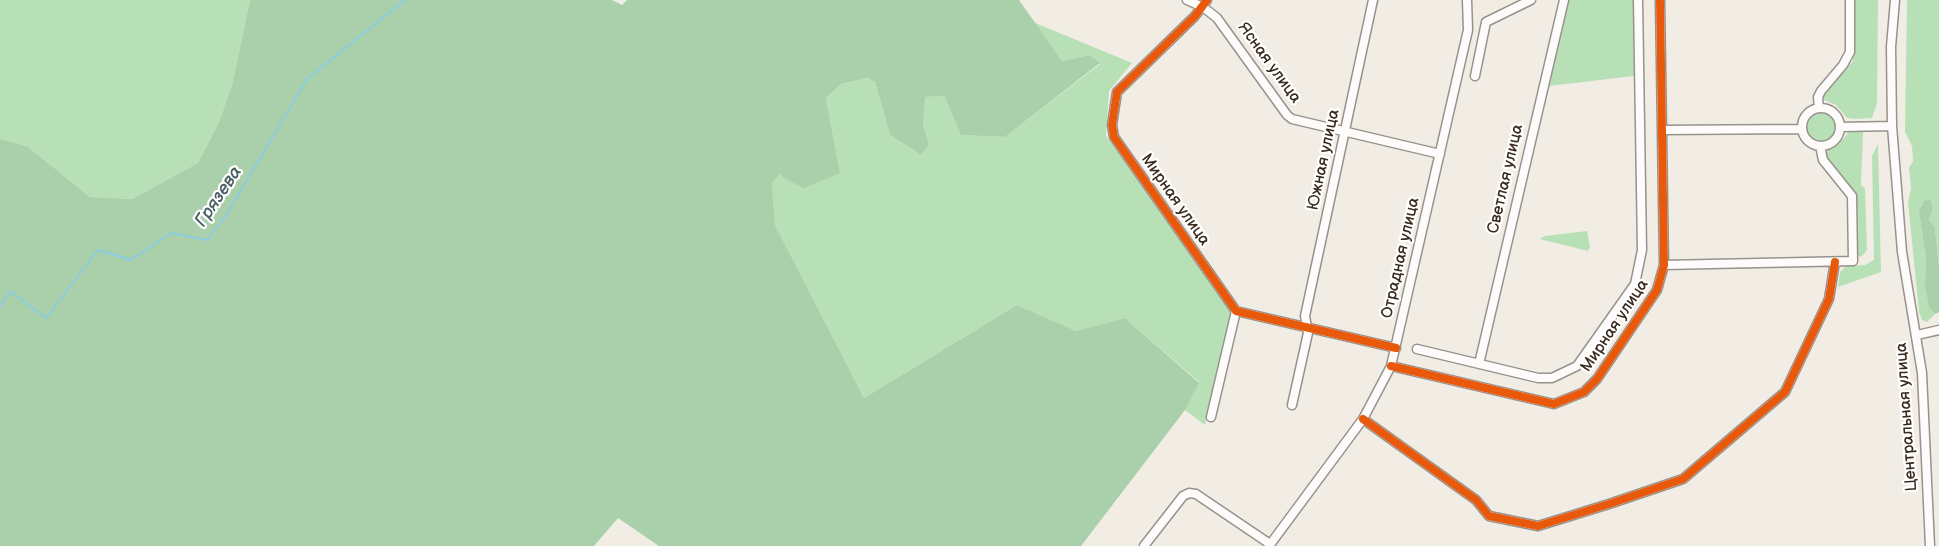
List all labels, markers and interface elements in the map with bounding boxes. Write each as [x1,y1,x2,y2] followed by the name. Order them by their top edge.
[1233,19,1305,107] street label: Ясная улица
[1304,108,1344,212] street label: Южная улица
[1484,122,1528,236] street label: Светлая улица
[1136,151,1214,249] street label: Мирная улица
[191,162,247,232] water label: Грязева
[1378,196,1424,320] street label: Отрадная улица
[1577,276,1653,376] street label: Мирная улица
[1892,342,1922,492] street label: Центральная улица

